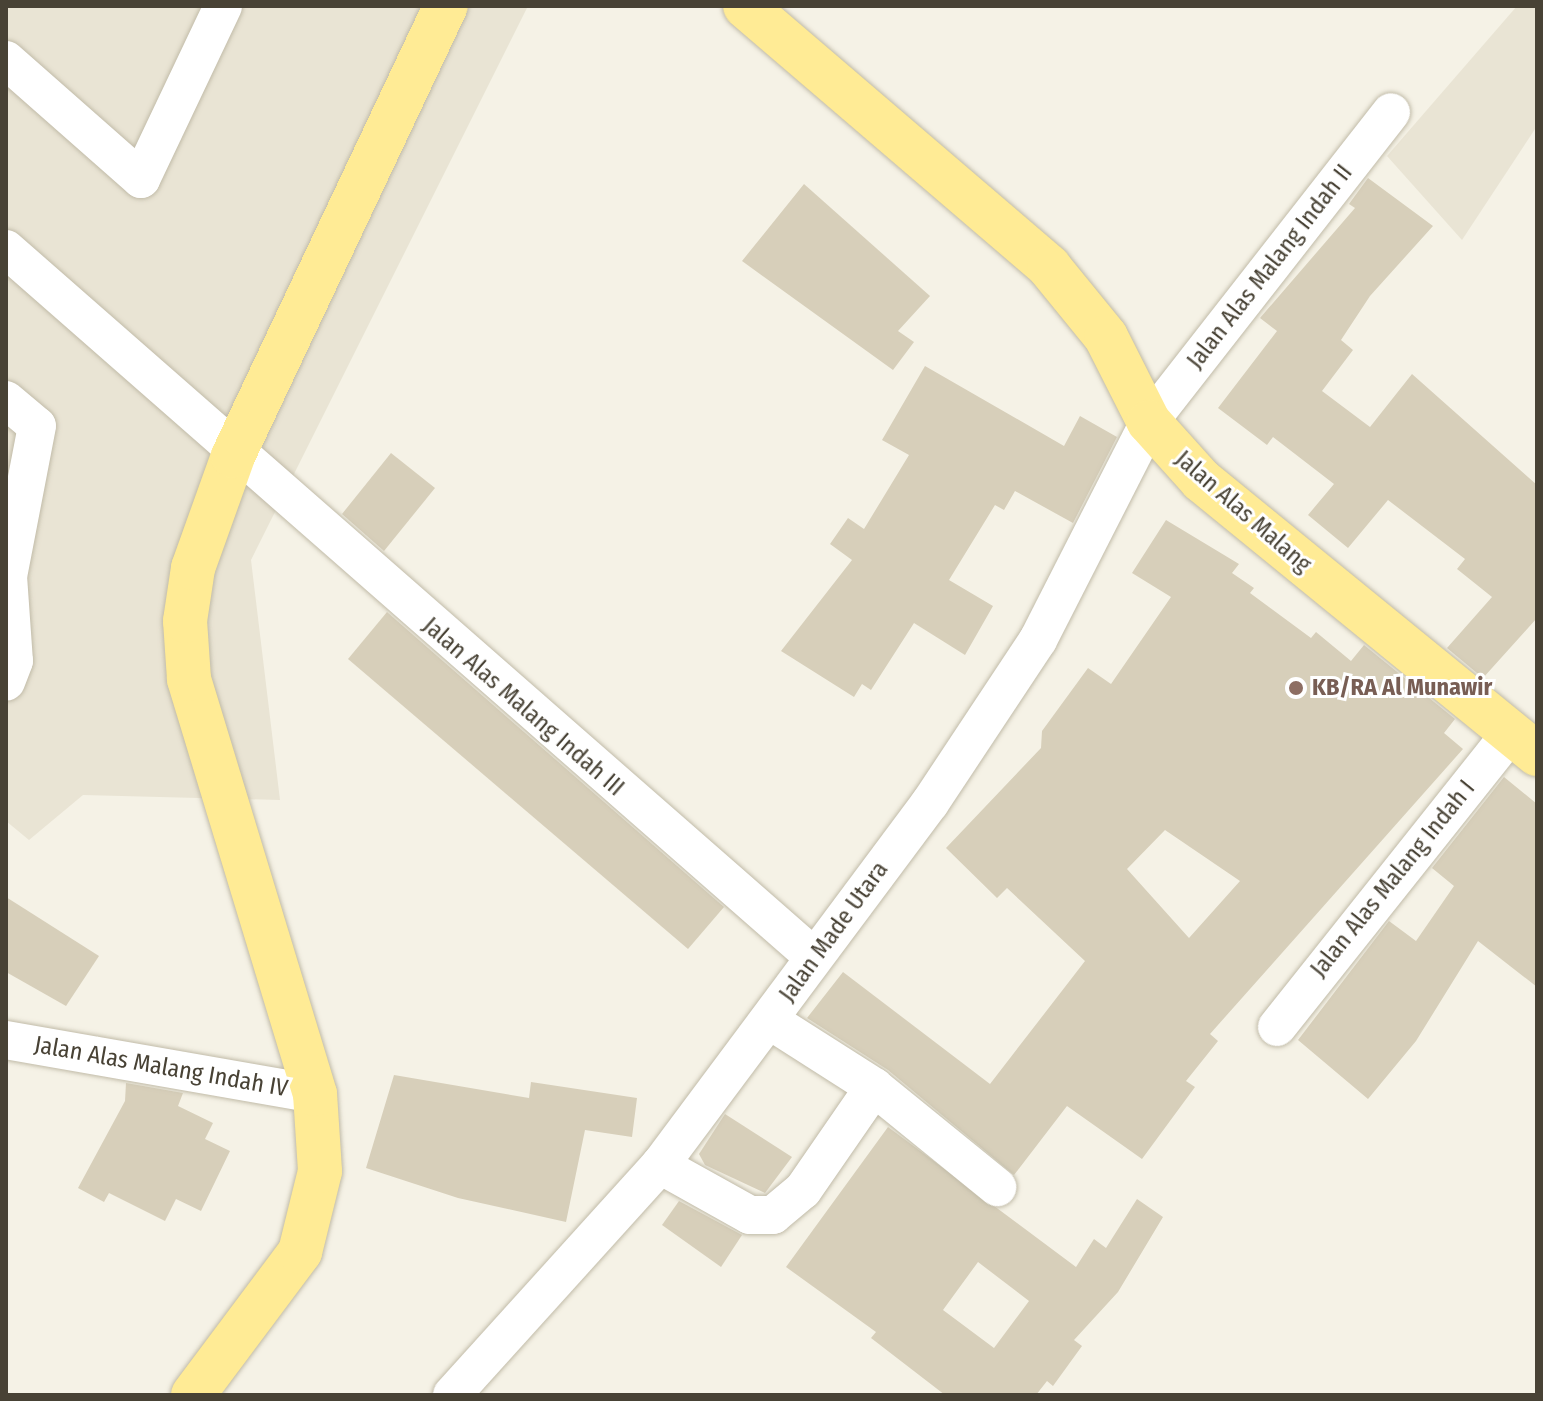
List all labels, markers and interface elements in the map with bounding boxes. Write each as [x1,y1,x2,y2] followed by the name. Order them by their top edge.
[1181,159,1359,375] street label: Jalan Alas Malang Indah II
[1169,445,1317,579] street label: Jalan Alas Malang
[416,612,630,802] street label: Jalan Alas Malang Indah III
[1312,674,1492,702] place label: KB/RA Al Munawir
[1287,679,1305,697] marker: KB/RA Al Munawir
[1305,775,1481,983] street label: Jalan Alas Malang Indah I
[773,856,895,1008] street label: Jalan Made Utara
[32,1030,290,1104] street label: Jalan Alas Malang Indah IV

